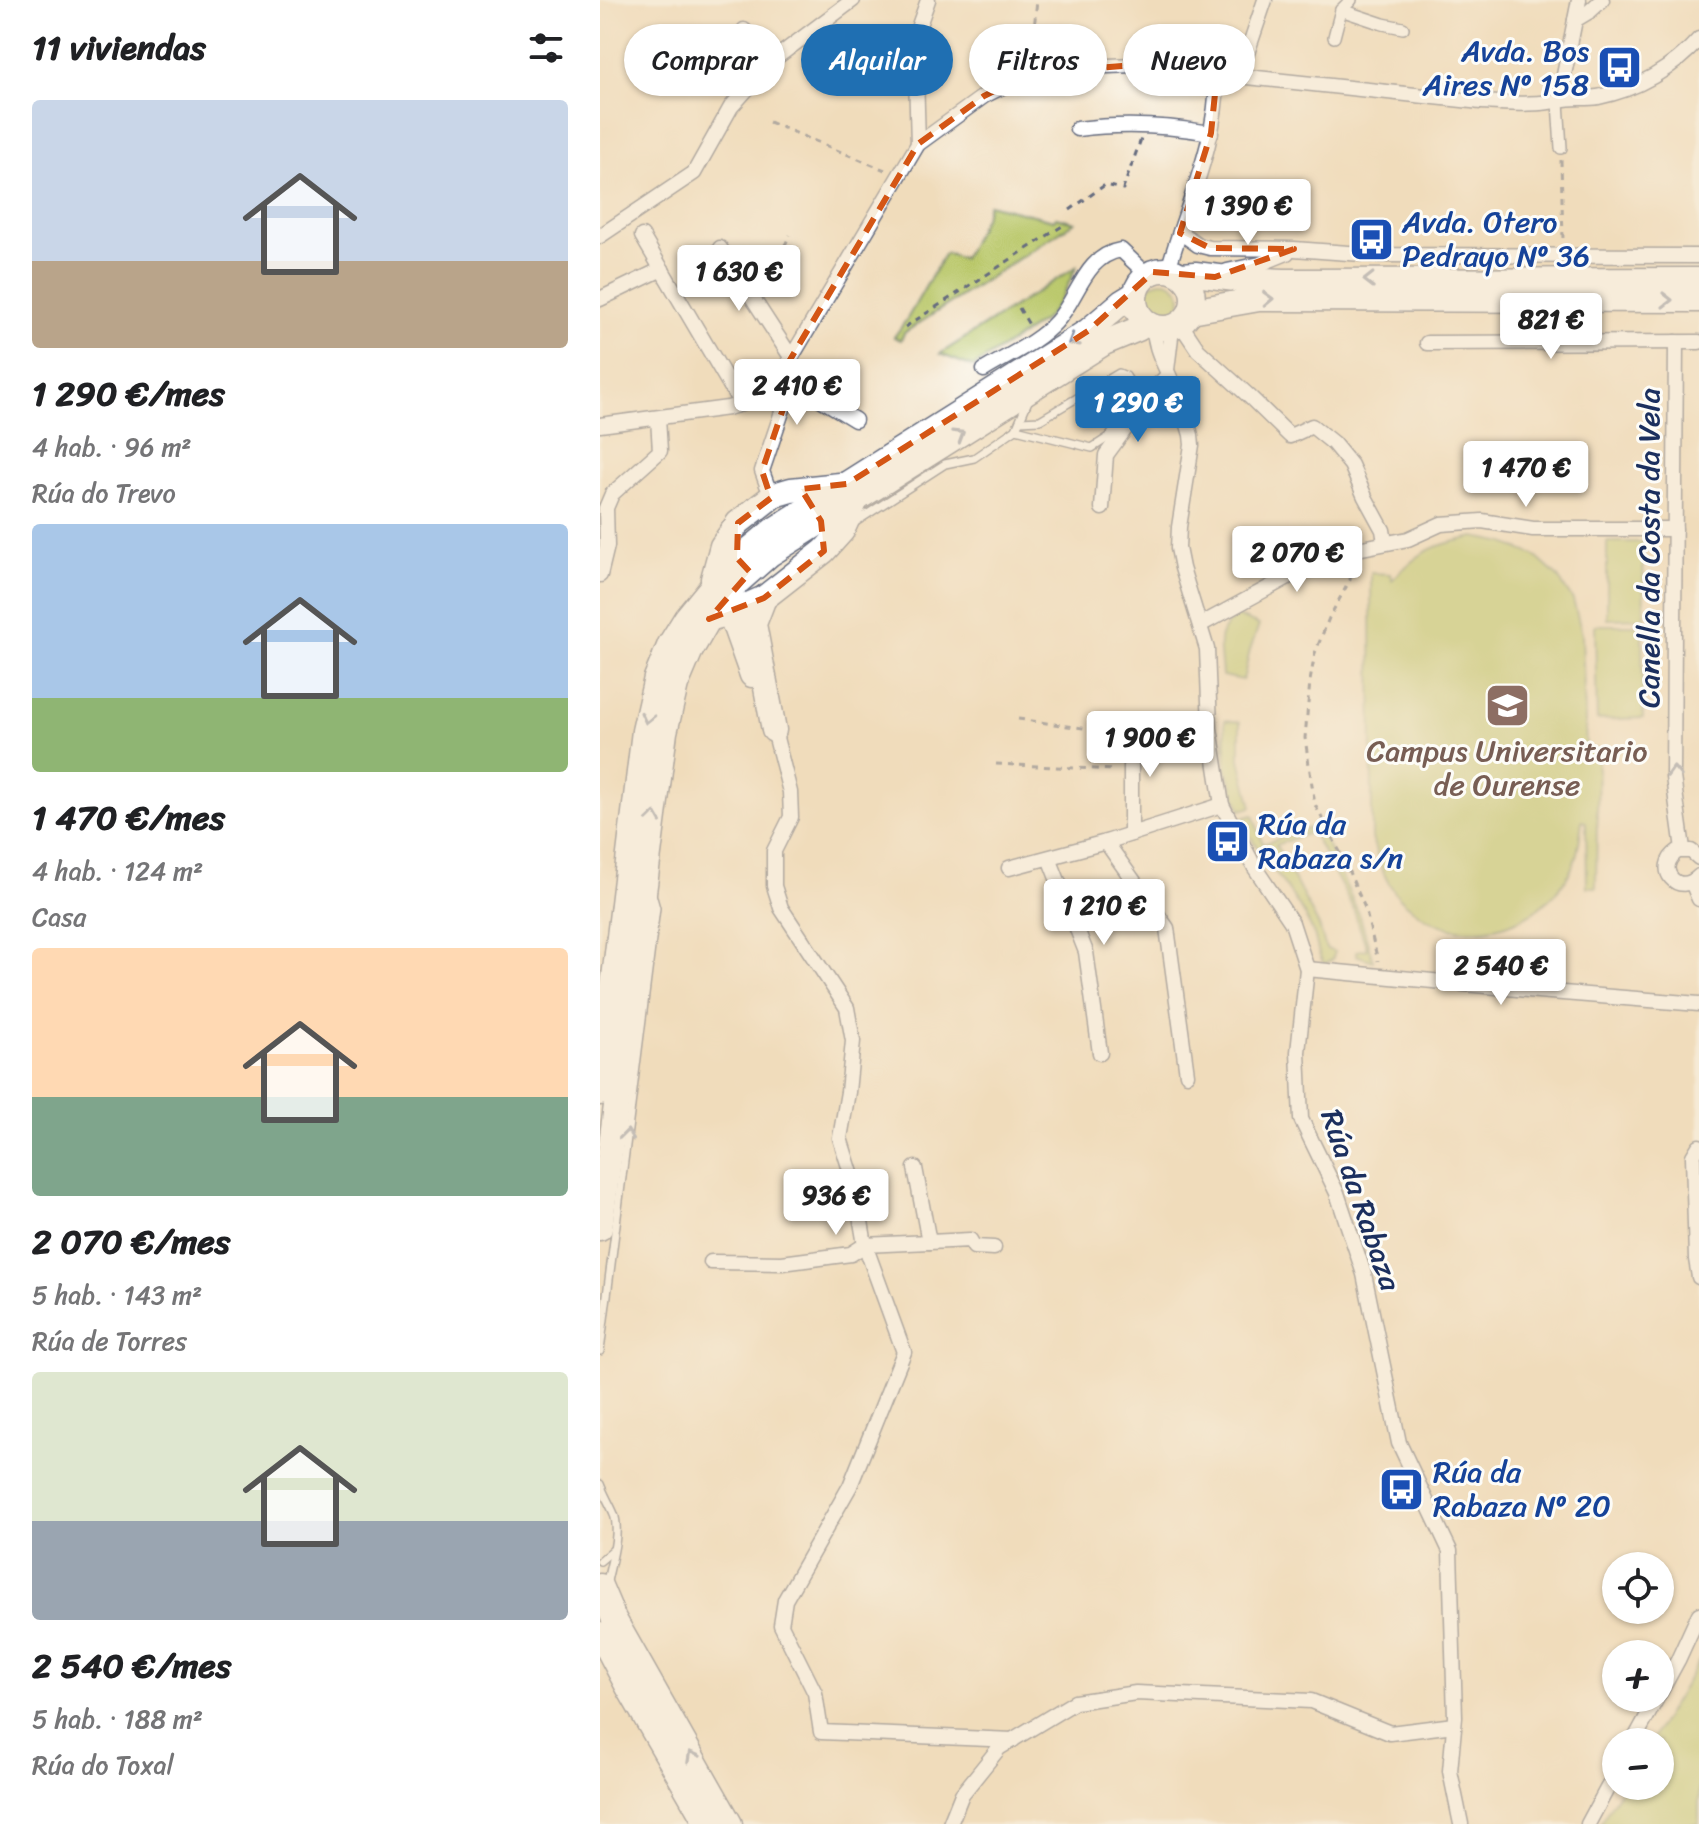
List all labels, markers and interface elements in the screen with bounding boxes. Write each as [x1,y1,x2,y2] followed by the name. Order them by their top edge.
[32,18,206,78] text: 11 viviendas
[624,24,785,96] chip: Comprar
[801,24,953,96] chip: Alquilar
[969,24,1107,96] chip: Filtros
[1123,24,1255,96] chip: Nuevo
[1422,24,1590,112] place label: Avda. Bos Aires Nº 158
[524,26,568,70] icon: filters
[1596,44,1644,92] bus stop icon: Avda. Bos Aires Nº 158
[228,152,372,296] icon: home
[1174,179,1322,247] pin: 1 390 €
[1204,182,1292,228] text: 1 390 €
[1401,195,1590,283] place label: Avda. Otero Pedrayo Nº 36
[1347,215,1395,263] bus stop icon: Avda. Otero Pedrayo Nº 36
[665,245,813,313] pin: 1 630 €
[695,248,783,294] text: 1 630 €
[1362,271,1375,289] one-way arrow
[1262,291,1274,308] one-way arrow
[1661,291,1674,309] one-way arrow
[1495,293,1607,361] pin: 821 €
[1518,296,1584,342] text: 821 €
[1067,331,1082,346] one-way arrow
[723,359,871,427] pin: 2 410 €
[752,362,842,408] text: 2 410 €
[32,364,225,424] text: 1 290 €/mes
[1064,376,1212,444] pin: 1 290 €
[1093,379,1183,425] text: 1 290 €
[1622,388,1676,708] street label: Canella da Costa da Vela
[32,424,192,470] text: 4 hab. · 96 m²
[950,429,964,444] one-way arrow
[1452,441,1600,509] pin: 1 470 €
[1481,444,1571,490] text: 1 470 €
[32,470,176,516] text: Rúa do Trevo
[1223,526,1371,594] pin: 2 070 €
[1250,529,1344,575] text: 2 070 €
[228,576,372,720] icon: home
[1483,681,1531,729] school or university icon: Campus Universitario de Ourense
[639,711,656,724] one-way arrow
[1076,711,1224,779] pin: 1 900 €
[1105,714,1195,760] text: 1 900 €
[1367,724,1647,812] place label: Campus Universitario de Ourense
[1666,765,1683,778] one-way arrow
[32,788,225,848] text: 1 470 €/mes
[1258,797,1403,885] place label: Rúa da Rabaza s/n
[645,811,662,824] one-way arrow
[1203,817,1251,865] bus stop icon: Rúa da Rabaza s/n
[32,848,203,894] text: 4 hab. · 124 m²
[1030,879,1178,947] pin: 1 210 €
[1062,882,1146,928] text: 1 210 €
[32,894,86,940] text: Casa
[1427,939,1575,1007] pin: 2 540 €
[1454,942,1548,988] text: 2 540 €
[228,1000,372,1144] icon: home
[1305,1102,1418,1299] street label: Rúa da Rabaza
[619,1128,636,1141] one-way arrow
[780,1169,892,1237] pin: 936 €
[801,1172,871,1218] text: 936 €
[32,1212,230,1272] text: 2 070 €/mes
[32,1272,202,1318] text: 5 hab. · 143 m²
[32,1318,187,1364] text: Rúa de Torres
[228,1424,372,1568] icon: home
[1433,1445,1611,1533] place label: Rúa da Rabaza Nº 20
[1378,1465,1426,1513] bus stop icon: Rúa da Rabaza Nº 20
[1602,1552,1674,1800] map controls
[1602,1552,1674,1624] button: locate
[32,1636,231,1696] text: 2 540 €/mes
[1602,1640,1674,1712] button: +
[32,1696,203,1742] text: 5 hab. · 188 m²
[1602,1728,1674,1800] button: −
[32,1742,174,1788] text: Rúa do Toxal
[686,1750,702,1765] one-way arrow

